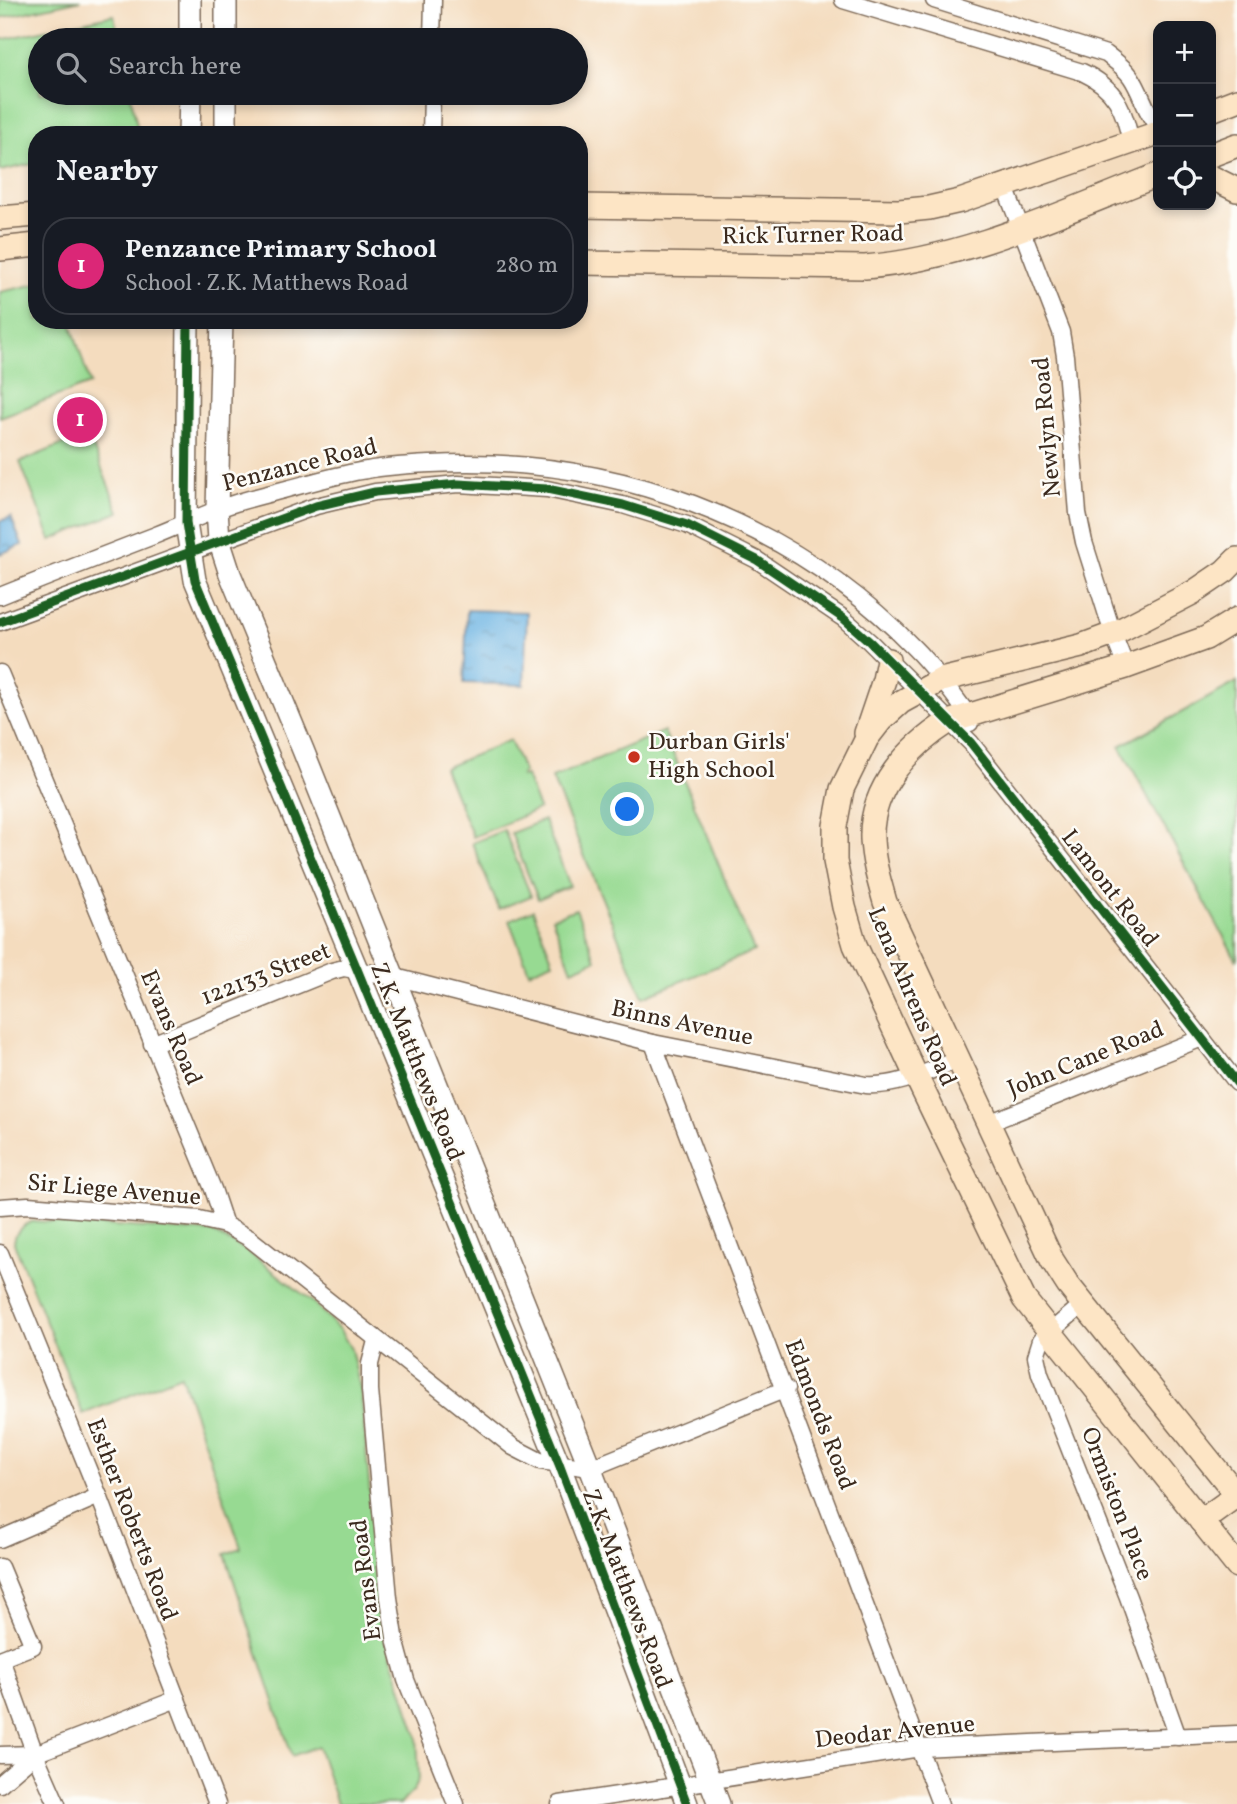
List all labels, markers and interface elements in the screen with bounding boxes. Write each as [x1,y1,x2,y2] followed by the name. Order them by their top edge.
[1153,21,1216,210] map controls
[1153,21,1216,84] button: +
[28,28,588,105] search box
[52,48,90,86] icon: search
[108,49,241,85] text: Search here
[1153,84,1216,147] button: −
[1153,147,1216,210] button: locate
[56,151,158,193] text: Nearby
[722,217,904,255] street label: Rick Turner Road
[125,232,437,268] text: Penzance Primary School
[76,250,86,282] text: 1
[495,250,558,282] text: 280 m
[125,268,409,300] text: School · Z.K. Matthews Road
[1025,355,1071,499] street label: Newlyn Road
[57,394,103,446] pin: 1
[219,430,381,502] street label: Penzance Road
[648,726,790,788] place label: Durban Girls' High School
[626,749,642,765] marker: Durban Girls' High School
[610,792,644,826] your location
[1052,823,1166,955] street label: Lamont Road
[858,902,964,1092] street label: Lena Ahrens Road
[196,935,336,1015] street label: 122133 Street
[361,958,471,1166] street label: Z.K. Matthews Road
[130,965,210,1091] street label: Evans Road
[608,992,756,1056] street label: Binns Avenue
[1003,1013,1169,1107] street label: John Cane Road
[26,1166,202,1216] street label: Sir Liege Avenue
[775,1335,863,1495] street label: Edmonds Road
[77,1414,185,1626] street label: Esther Roberts Road
[1071,1422,1161,1586] street label: Ormiston Place
[572,1484,680,1694] street label: Z.K. Matthews Road
[343,1517,391,1643] street label: Evans Road
[813,1708,977,1758] street label: Deodar Avenue

